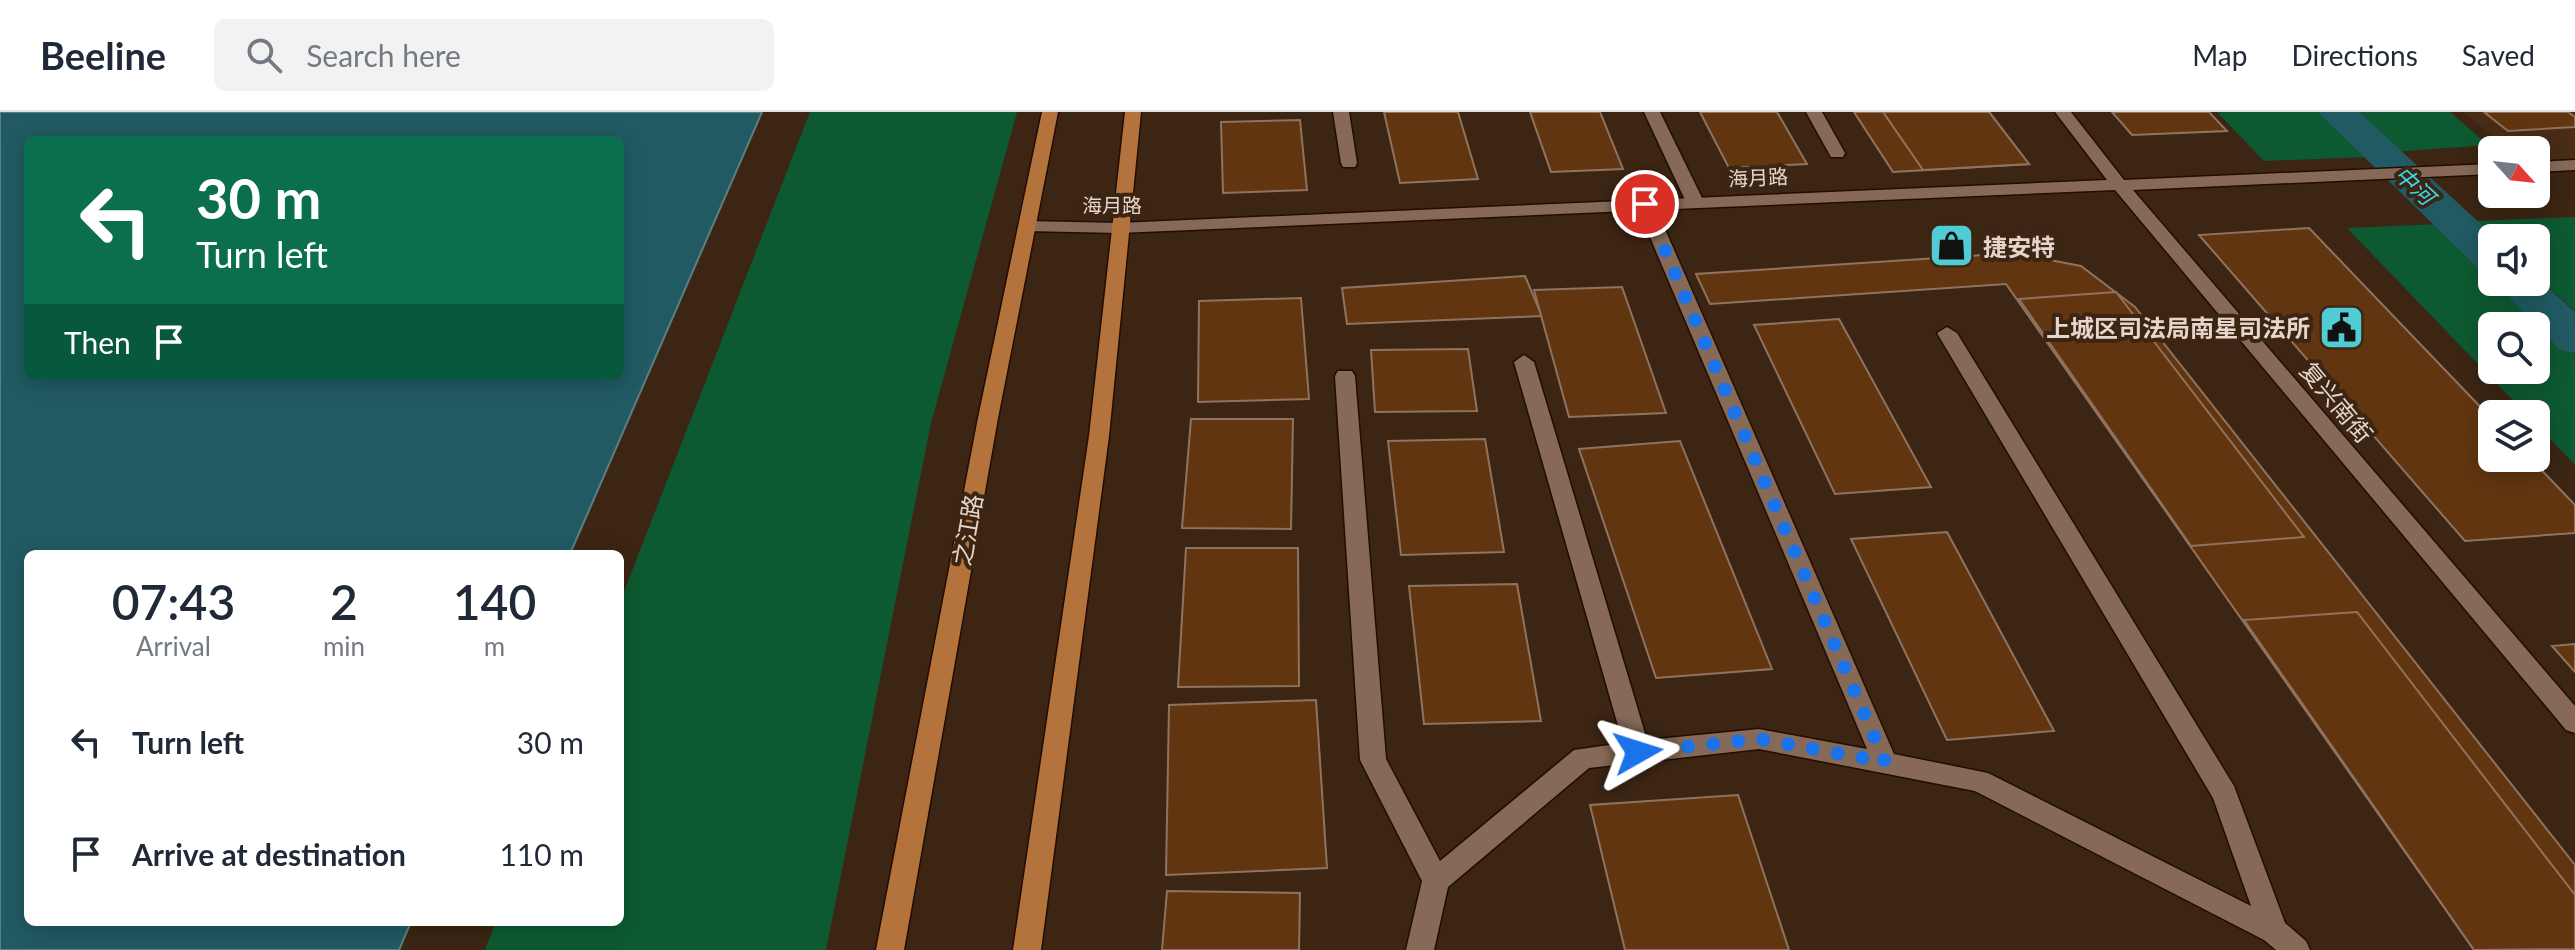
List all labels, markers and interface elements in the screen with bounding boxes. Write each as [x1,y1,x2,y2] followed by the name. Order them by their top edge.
[214,19,774,91] search box
[40,32,166,78] text: Beeline
[242,33,286,77] icon: search
[306,37,461,73] text: Search here
[2192,38,2247,72] text: Map
[2291,38,2418,72] text: Directions
[2462,38,2535,72] text: Saved
[2478,136,2550,208] north arrow
[2478,136,2550,472] map controls
[2390,160,2443,213] water label: 中河
[1727,163,1789,191] street label: 海月路
[196,164,321,231] text: 30 m
[64,168,168,272] icon: left
[1611,170,1679,238] pin
[1623,182,1667,226] icon: arrive
[1082,193,1142,217] street label: 海月路
[1928,222,1976,270] shop icon: 捷安特
[2478,224,2550,296] button: sound
[196,232,328,276] text: Turn left
[1983,232,2055,261] place label: 捷安特
[2317,303,2365,351] public building icon: 上城区司法局南星司法所
[2478,312,2550,384] button: search
[2046,313,2310,342] place label: 上城区司法局南星司法所
[147,320,191,364] icon: arrive
[64,324,131,360] text: Then
[2295,356,2379,448] street label: 复兴南街
[2478,400,2550,472] button: layers
[946,492,988,568] street label: 之江路
[112,573,235,630] text: 07:43
[330,573,358,630] text: 2
[453,573,536,630] text: 140
[136,630,211,662] text: Arrival
[323,630,365,662] text: min
[484,630,505,662] text: m
[1596,710,1680,794] position arrow
[64,720,108,764] icon: left
[132,724,244,760] text: Turn left
[517,724,584,760] text: 30 m
[64,832,108,876] icon: arrive
[132,836,406,872] text: Arrive at destination
[499,836,584,872] text: 110 m

